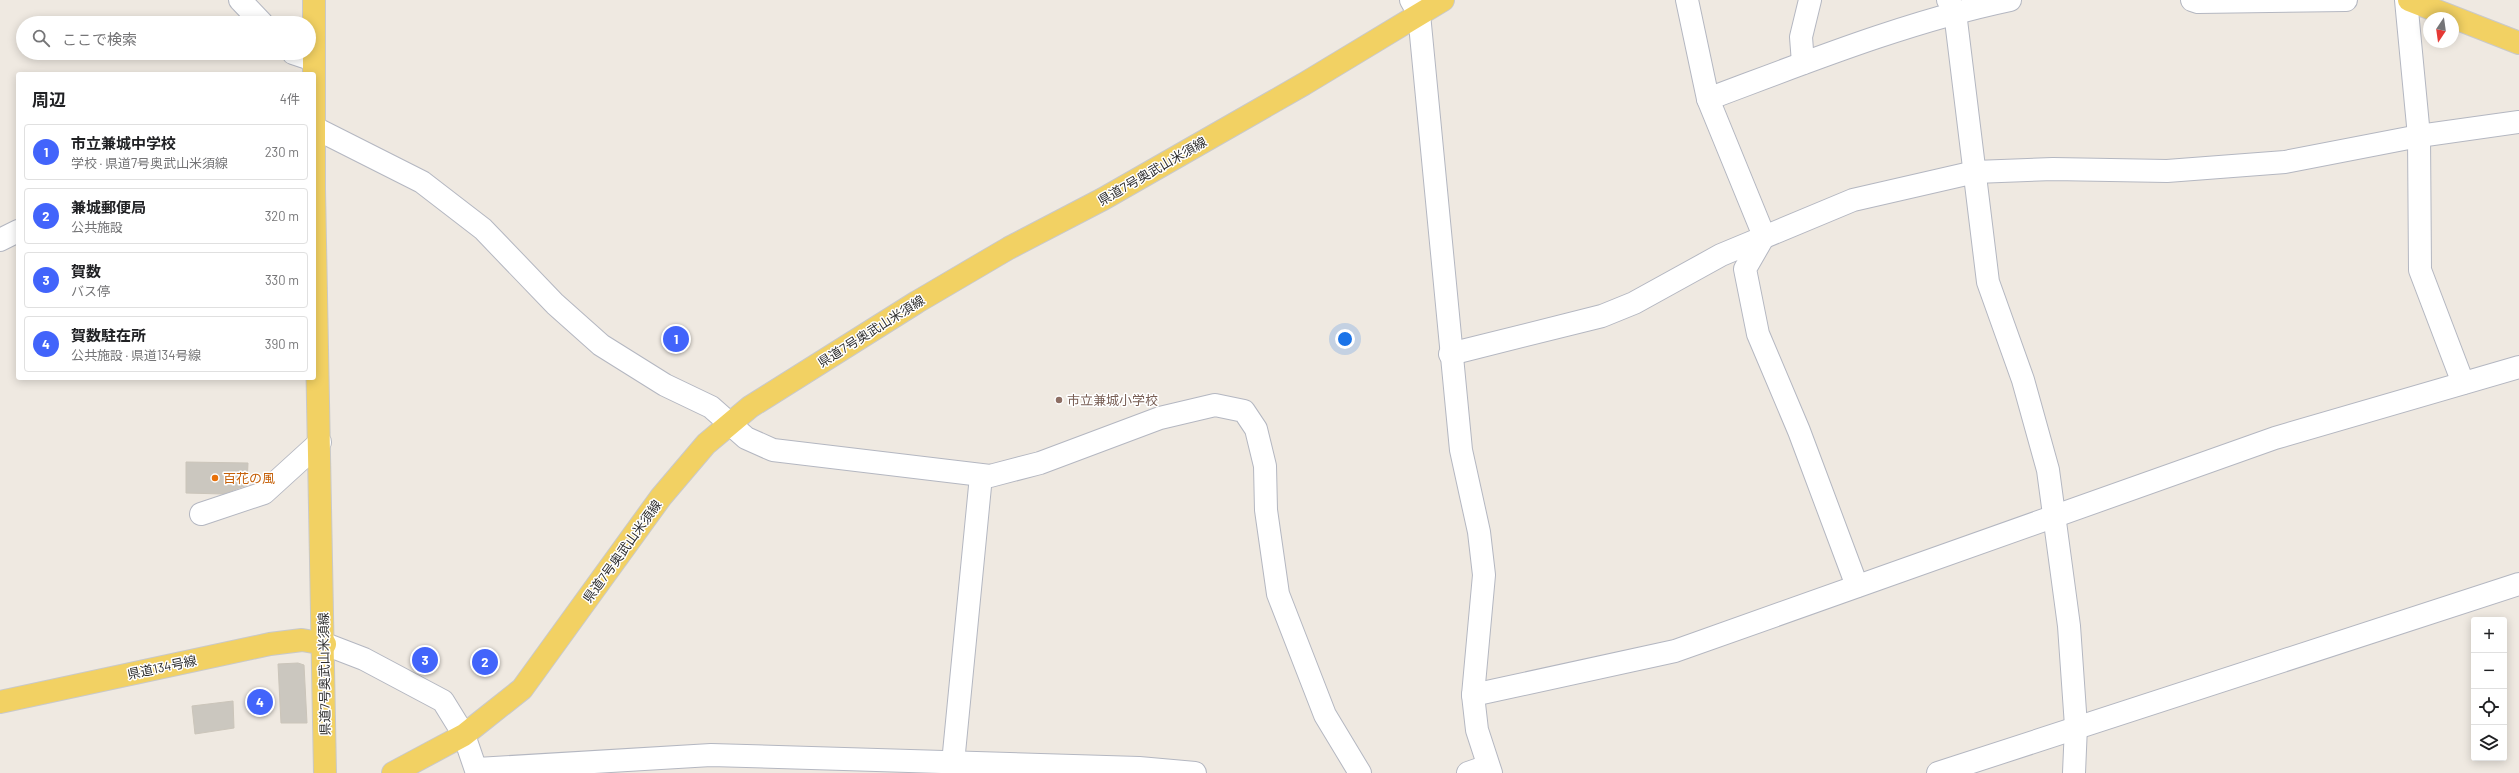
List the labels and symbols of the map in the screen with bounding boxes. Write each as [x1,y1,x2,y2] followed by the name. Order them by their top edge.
[2423,12,2459,48] north arrow
[1095,133,1209,209] street label: 県道7号奥武山米須線
[815,292,927,370] street label: 県道7号奥武山米須線
[663,324,689,354] pin: 1
[1335,329,1355,349] your location
[1067,392,1158,408] place label: 市立兼城小学校
[1054,395,1064,405] marker: 市立兼城小学校
[223,470,275,486] place label: 百花の風
[210,473,220,483] marker: 百花の風
[579,496,665,606] street label: 県道7号奥武山米須線
[315,612,333,736] street label: 県道7号奥武山米須線
[412,645,438,675] pin: 3
[472,647,498,677] pin: 2
[126,652,198,682] street label: 県道134号線
[247,687,273,717] pin: 4

